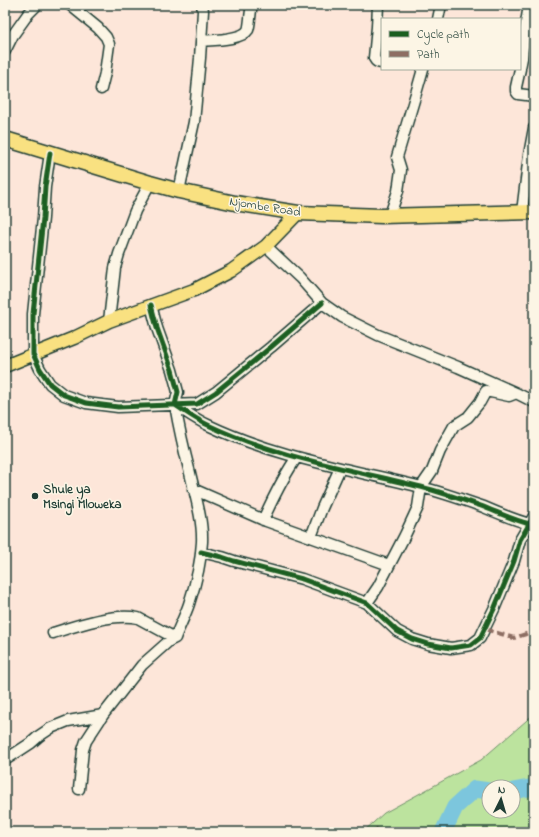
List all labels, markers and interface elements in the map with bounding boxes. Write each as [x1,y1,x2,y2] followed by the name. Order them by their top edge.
[381,18,521,70] legend
[417,26,469,45] text: Cycle path
[417,46,440,64] text: Path
[228,192,303,222] street label: Njombe Road
[43,480,122,516] place label: Shule ya Msingi Mloweka
[30,491,40,501] marker: Shule ya Msingi Mloweka
[481,779,521,819] north arrow
[497,782,506,798] text: N

